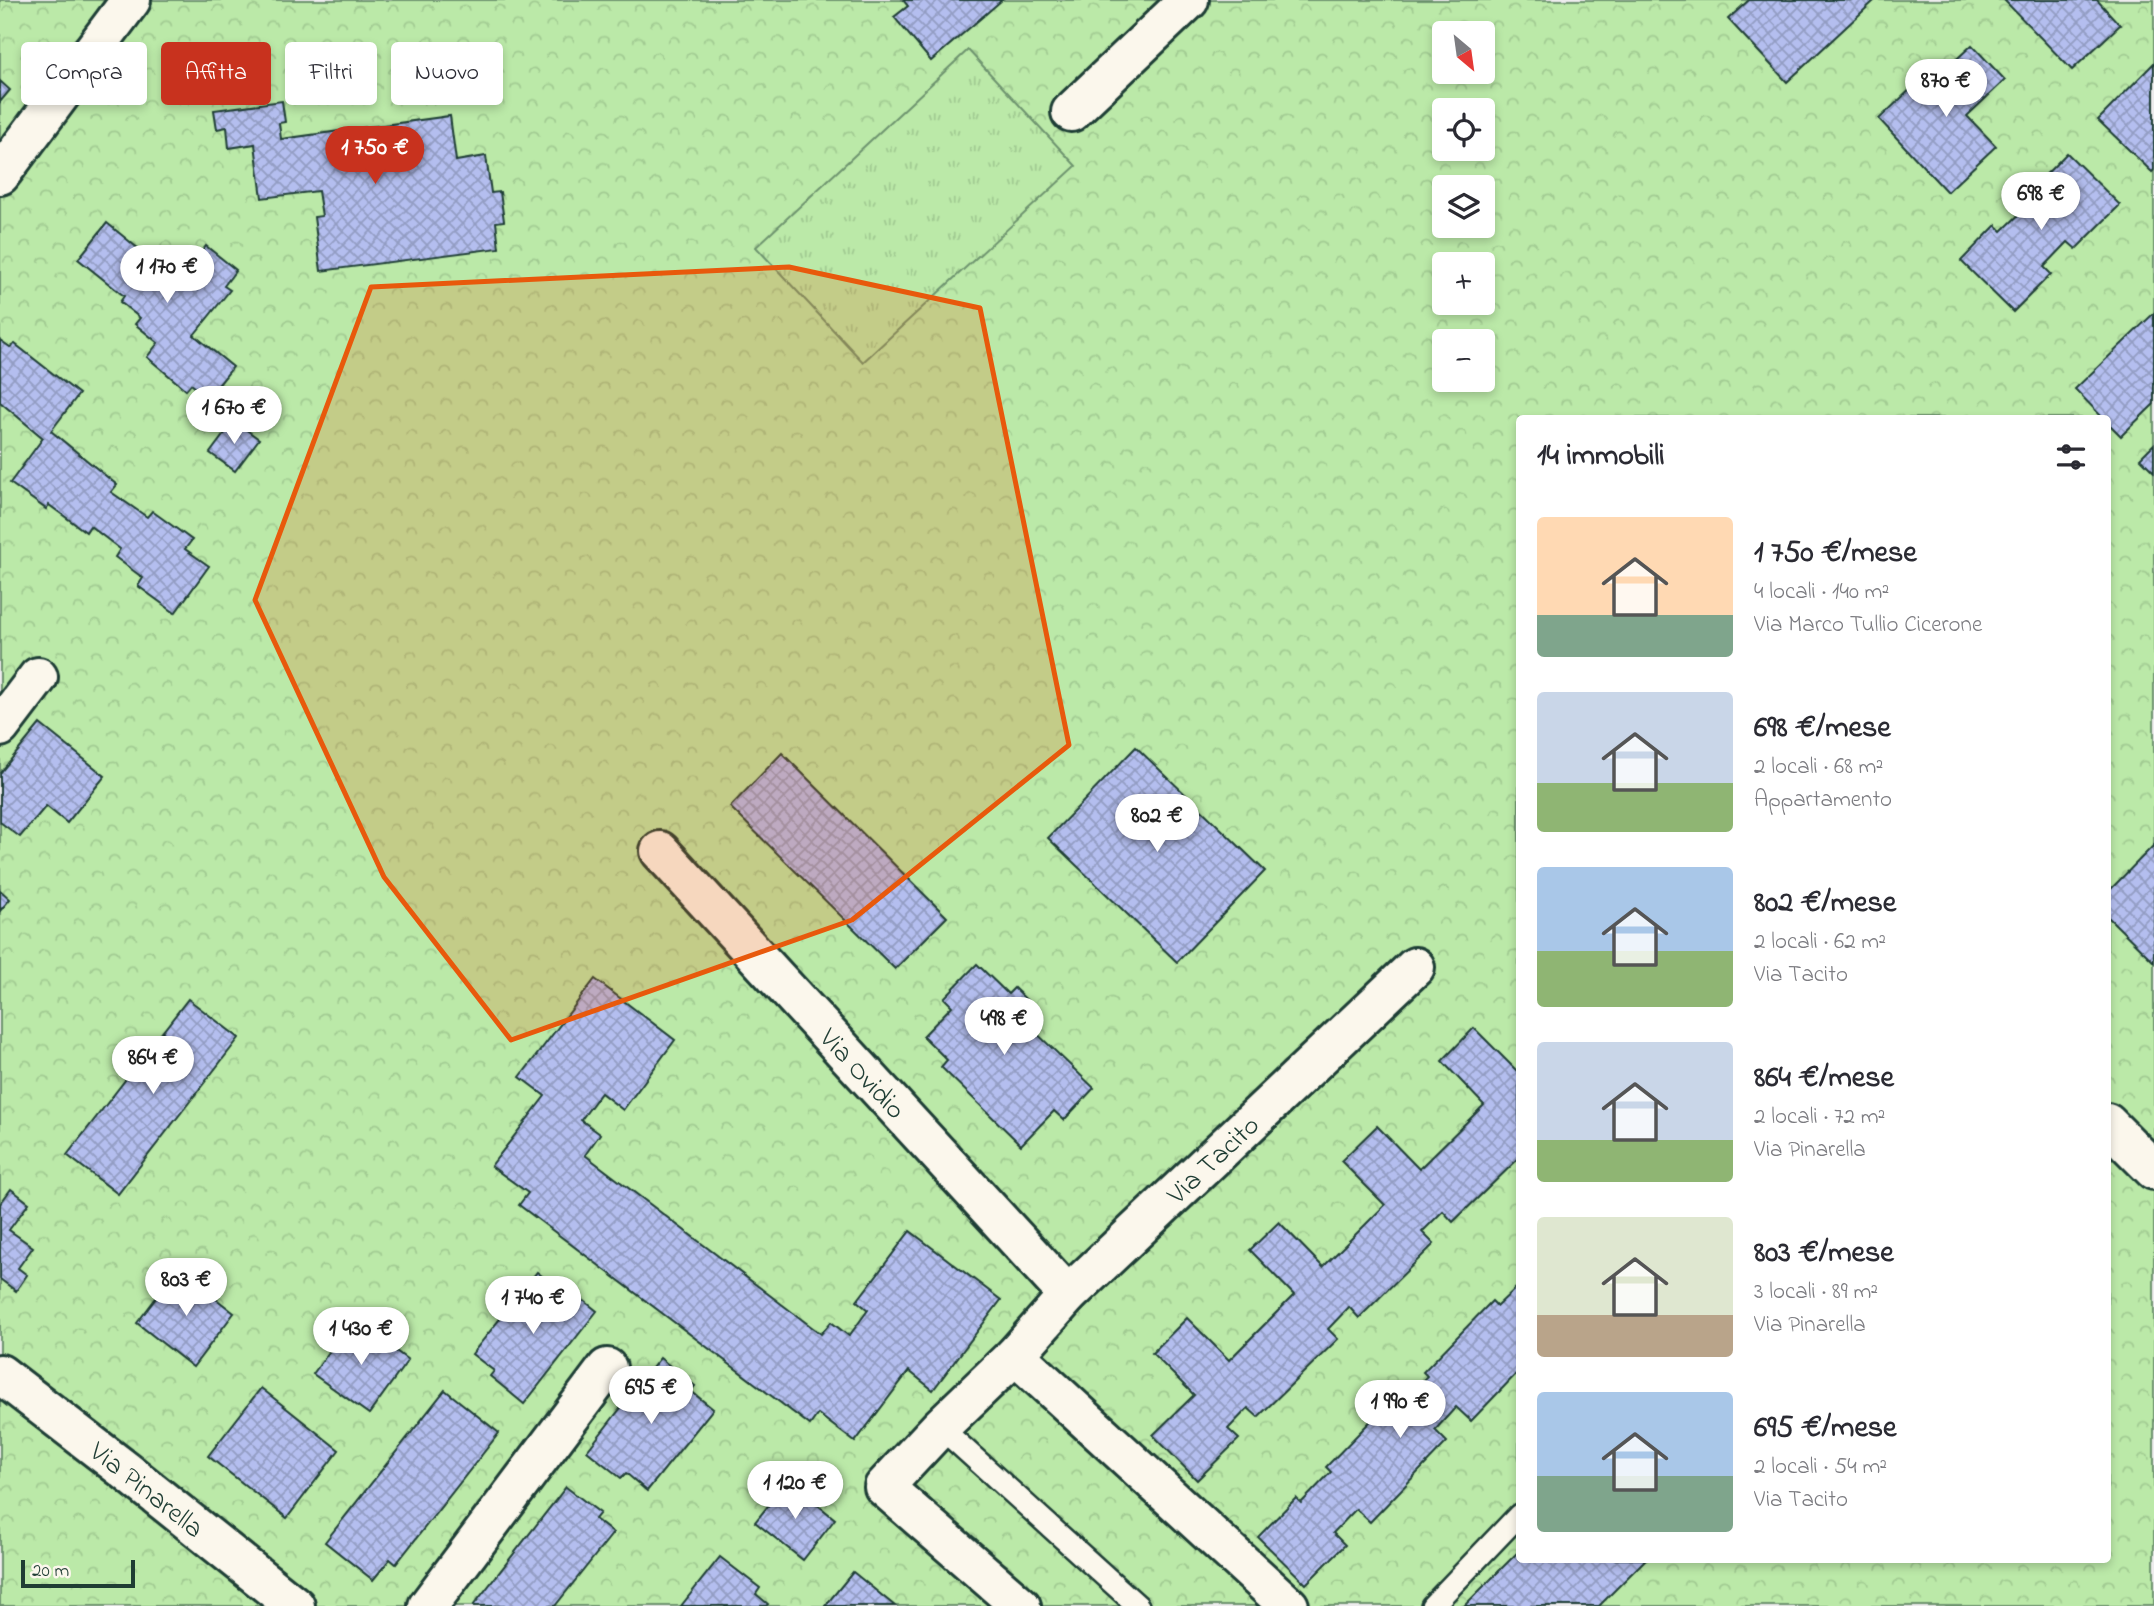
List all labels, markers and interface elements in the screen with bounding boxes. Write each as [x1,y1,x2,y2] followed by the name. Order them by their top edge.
[1432,21,1494,84] north arrow
[1432,21,1495,392] map controls
[21,42,147,105] chip: Compra
[161,42,271,105] chip: Affitta
[285,42,377,105] chip: Filtri
[391,42,503,105] chip: Nuovo
[1897,60,1995,119] pin: 870 €
[1921,65,1971,98] text: 870 €
[1432,98,1495,161] button: locate
[310,127,440,186] pin: 1 750 €
[341,132,409,165] text: 1 750 €
[1992,173,2090,232] pin: 698 €
[1432,175,1495,238] button: layers
[2017,178,2065,211] text: 698 €
[102,246,232,305] pin: 1 170 €
[136,251,198,284] text: 1 170 €
[1432,252,1495,315] button: +
[1432,329,1495,392] button: −
[169,386,299,446] pin: 1 670 €
[202,392,266,425] text: 1 670 €
[1537,435,1665,479] text: 14 immobili
[2052,438,2090,476] icon: filters
[1754,532,1917,576] text: 1 750 €/mese
[1593,545,1677,629] icon: home
[1754,576,1889,609] text: 4 locali · 140 m²
[1754,609,1982,642] text: Via Marco Tullio Cicerone
[1754,707,1891,751] text: 698 €/mese
[1593,720,1677,804] icon: home
[1754,751,1883,784] text: 2 locali · 68 m²
[1754,784,1892,817] text: Appartamento
[1108,794,1206,854] pin: 802 €
[1131,800,1183,833] text: 802 €
[1754,882,1896,926] text: 802 €/mese
[1593,895,1677,979] icon: home
[1754,926,1886,959] text: 2 locali · 62 m²
[1754,959,1848,992] text: Via Tacito
[955,998,1053,1057] pin: 498 €
[981,1003,1027,1036] text: 498 €
[808,1019,914,1130] street label: Via Ovidio
[104,1036,202,1096] pin: 864 €
[128,1042,178,1075] text: 864 €
[1754,1057,1894,1101] text: 864 €/mese
[1593,1070,1677,1154] icon: home
[1754,1101,1885,1134] text: 2 locali · 72 m²
[1158,1107,1270,1216] street label: Via Tacito
[1754,1134,1866,1167] text: Via Pinarella
[1754,1232,1894,1276] text: 803 €/mese
[1593,1245,1677,1329] icon: home
[137,1258,235,1318] pin: 803 €
[161,1264,211,1297] text: 803 €
[468,1276,598,1336] pin: 1 740 €
[1754,1276,1878,1309] text: 3 locali · 89 m²
[501,1282,565,1315] text: 1 740 €
[296,1308,426,1367] pin: 1 430 €
[1754,1309,1866,1342] text: Via Pinarella
[329,1313,393,1346] text: 1 430 €
[602,1366,700,1426] pin: 695 €
[625,1372,677,1405] text: 695 €
[1335,1380,1465,1440] pin: 1 990 €
[1371,1386,1429,1419] text: 1 990 €
[1754,1407,1897,1451] text: 695 €/mese
[1593,1420,1677,1504] icon: home
[79,1432,212,1550] street label: Via Pinarella
[1754,1451,1887,1484] text: 2 locali · 54 m²
[730,1462,860,1521] pin: 1 120 €
[763,1467,827,1500] text: 1 120 €
[1754,1484,1848,1517] text: Via Tacito
[21,1557,135,1589] scale bar
[32,1558,69,1585] text: 20 m

